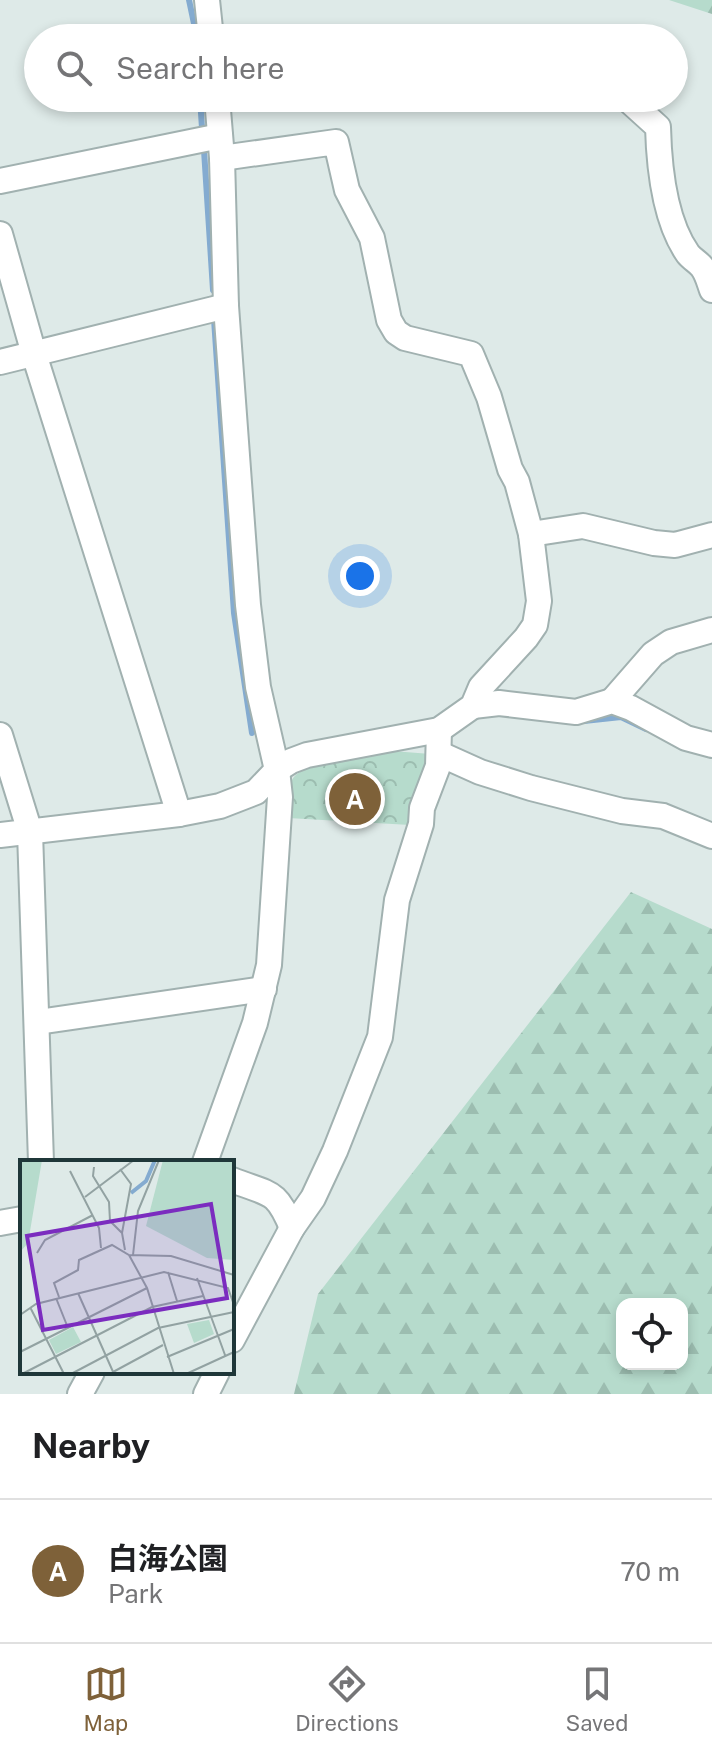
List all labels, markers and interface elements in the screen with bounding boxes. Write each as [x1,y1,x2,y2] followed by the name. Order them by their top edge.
[24,24,688,112] search box
[52,46,96,90] icon: search
[116,50,284,86] text: Search here
[340,556,380,596] your location
[329,769,381,829] pin: A
[20,1160,234,1374] inset map
[616,1298,688,1370] map controls
[616,1298,688,1370] button: locate
[32,1426,150,1466] text: Nearby
[108,1540,228,1576] text: 白海公園
[49,1556,67,1587] text: A
[620,1556,680,1587] text: 70 m
[108,1578,163,1609] text: Park
[84,1662,128,1736] tab: Map
[295,1662,399,1736] tab: Directions
[566,1662,628,1736] tab: Saved

